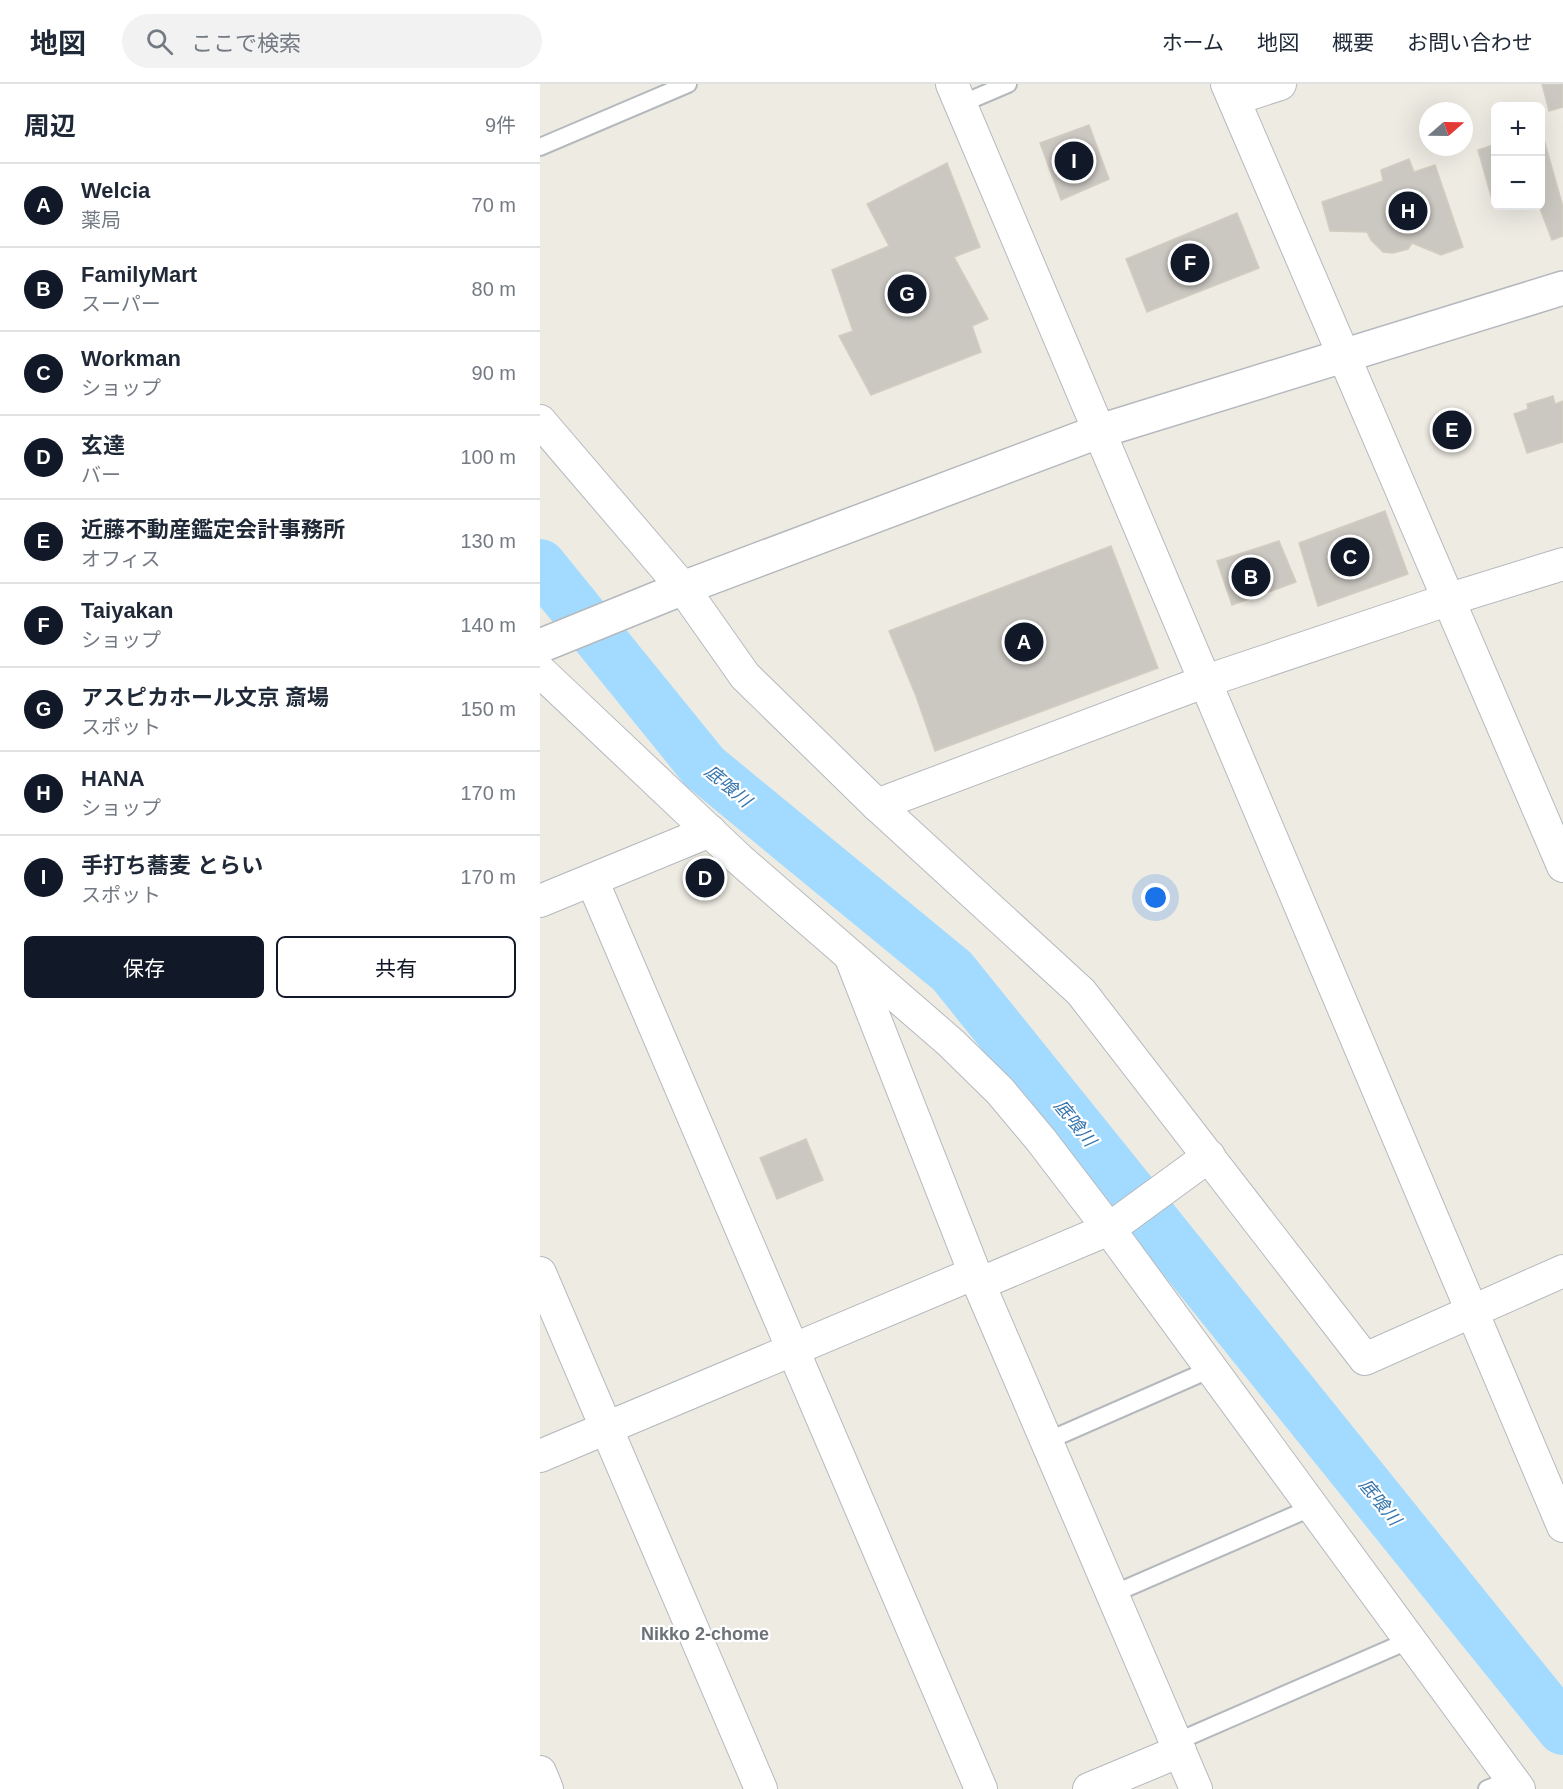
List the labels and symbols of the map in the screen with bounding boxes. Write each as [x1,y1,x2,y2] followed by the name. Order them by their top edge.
[1419,102,1473,156] north arrow
[1054,138,1094,184] pin: I
[1388,188,1428,234] pin: H
[1170,240,1210,285] pin: F
[888,272,926,316] pin: G
[1432,408,1472,452] pin: E
[1330,534,1370,580] pin: C
[1232,554,1270,600] pin: B
[1004,620,1044,664] pin: A
[701,761,757,812] water label: 底喰川
[686,856,724,900] pin: D
[1141,883,1170,912] your location
[1050,1096,1101,1152] water label: 底喰川
[1355,1475,1406,1531] water label: 底喰川
[641,1624,769,1644] district label: Nikko 2-chome

